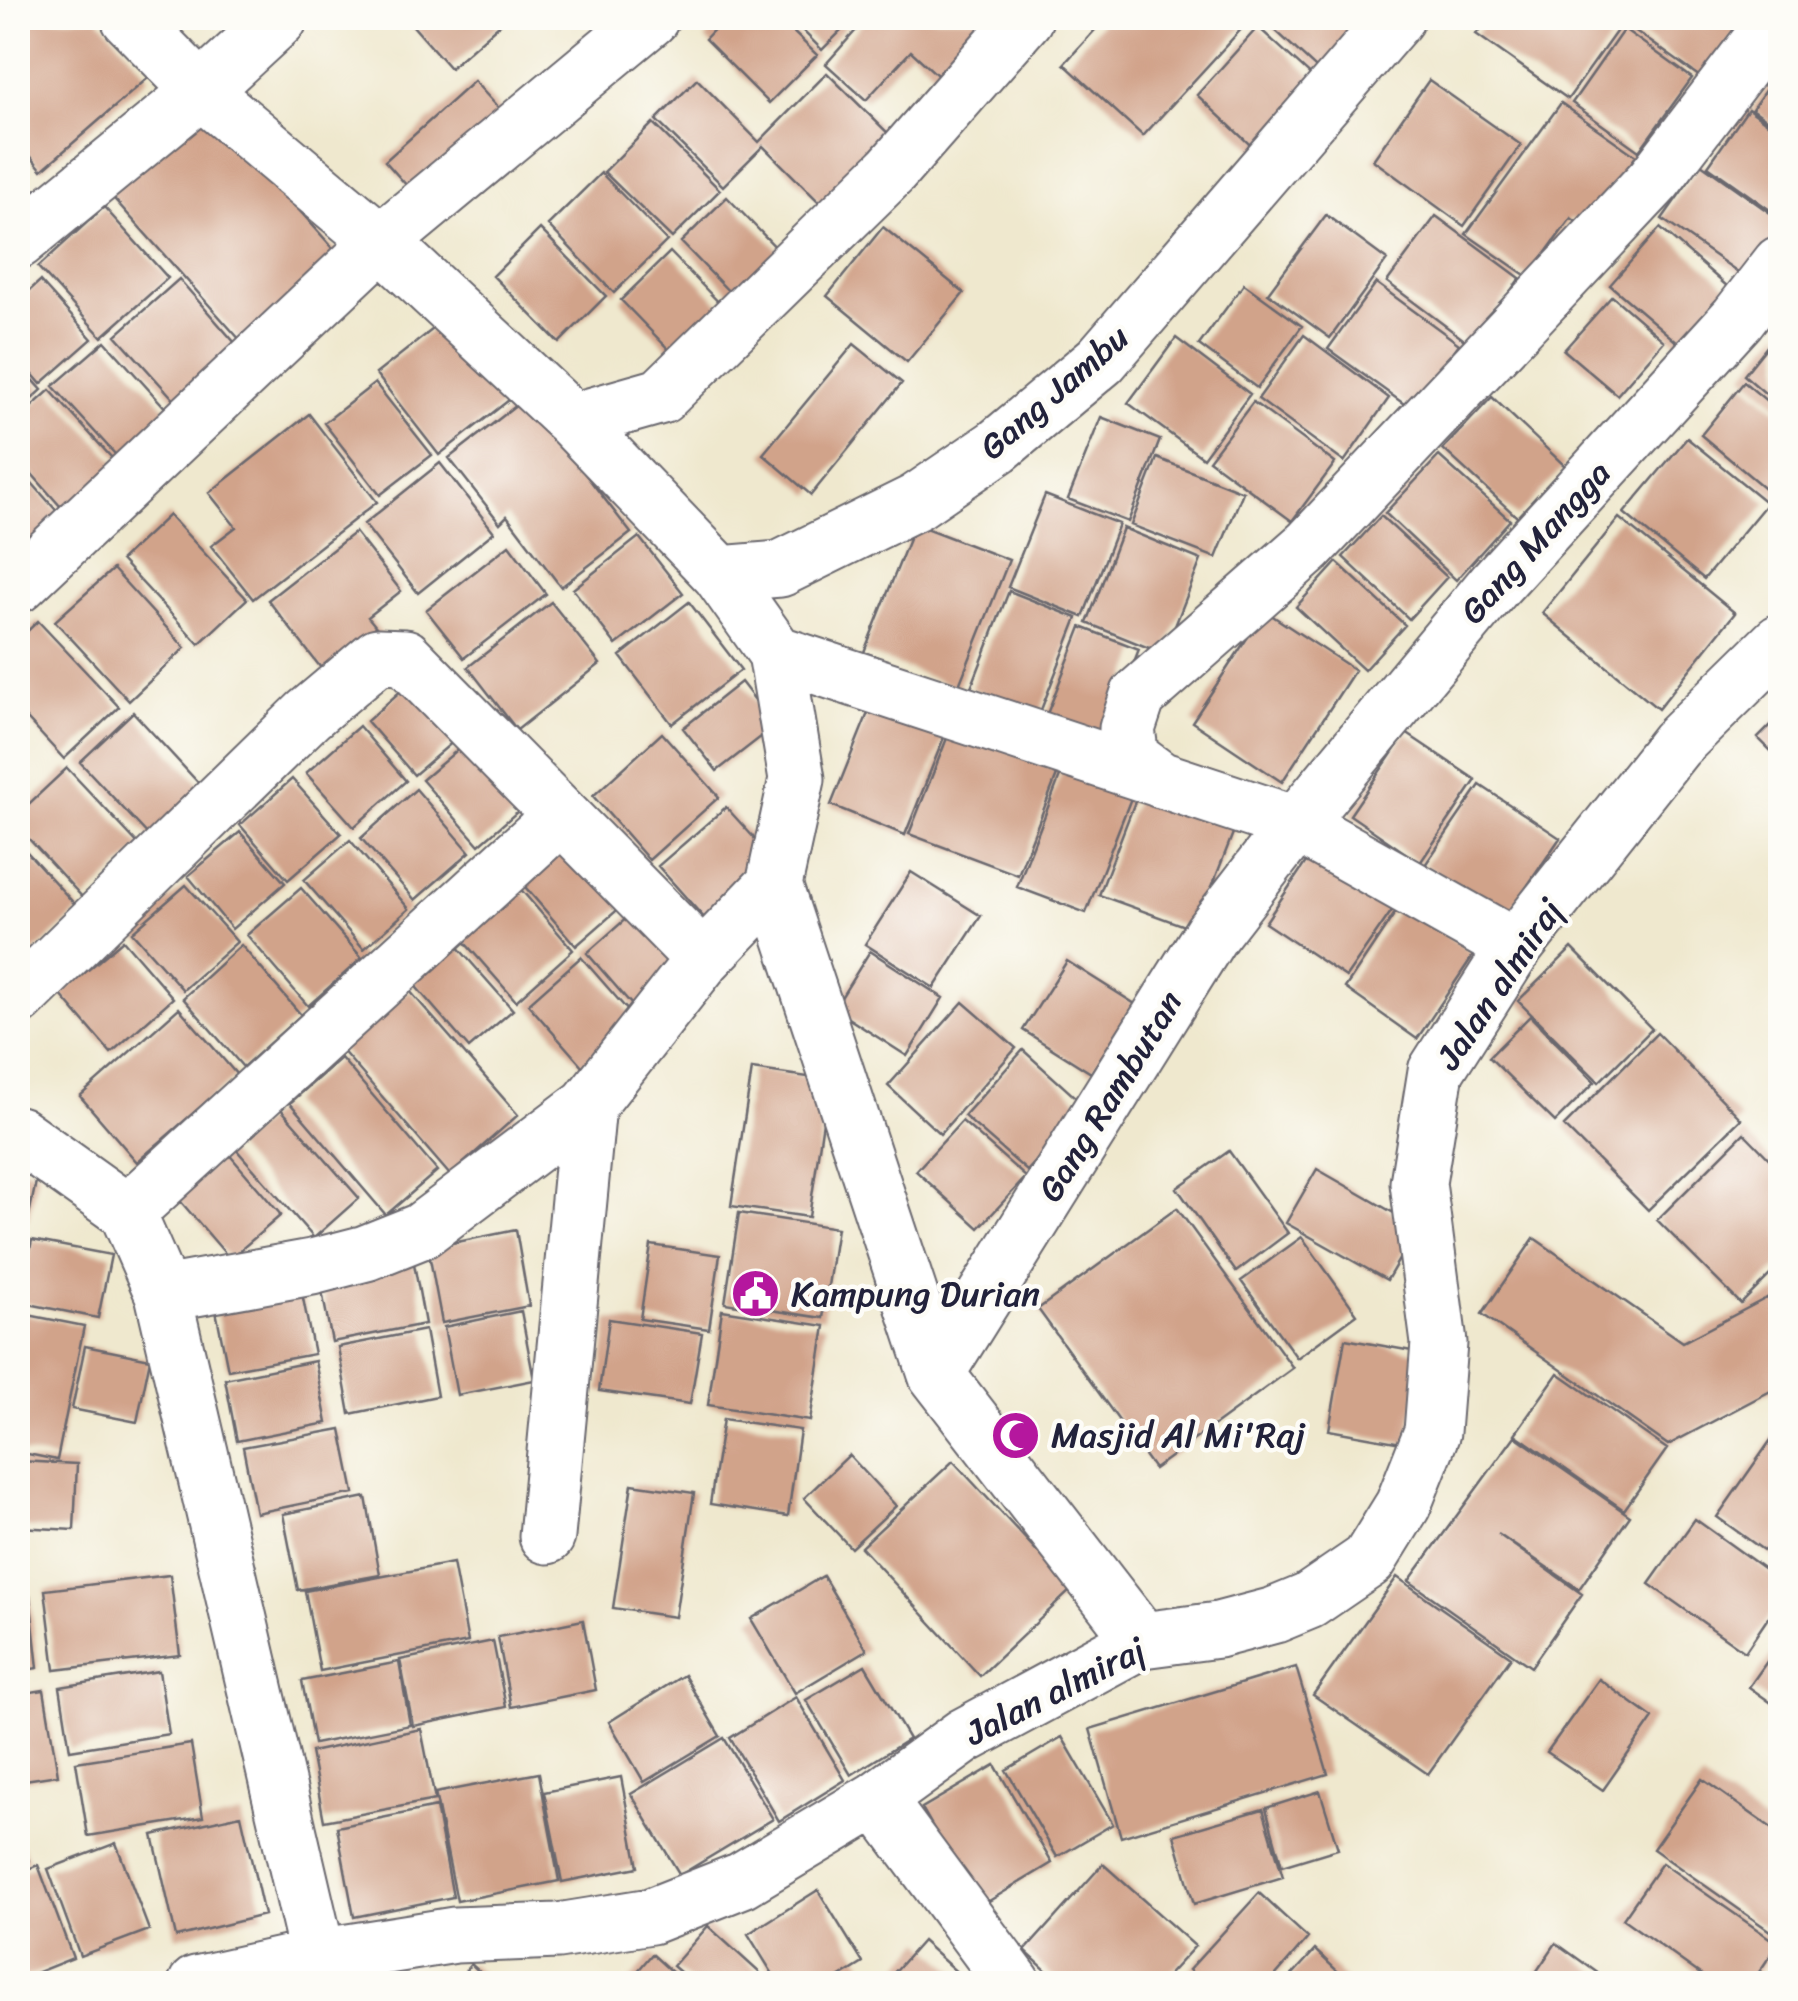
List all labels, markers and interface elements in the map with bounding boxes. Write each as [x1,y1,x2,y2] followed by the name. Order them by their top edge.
[964,308,1144,476] street label: Gang Jambu
[1444,445,1627,639] street label: Gang Mangga
[1418,884,1580,1083] street label: Jalan almiraj
[1020,978,1200,1214] street label: Gang Rambutan
[791,1263,1040,1325] place label: Kampung Durian
[730,1268,782,1320] public building icon: Kampung Durian
[1051,1404,1306,1466] place label: Masjid Al Mi'Raj
[990,1409,1042,1461] mosque icon: Masjid Al Mi'Raj
[953,1618,1158,1764] street label: Jalan almiraj

